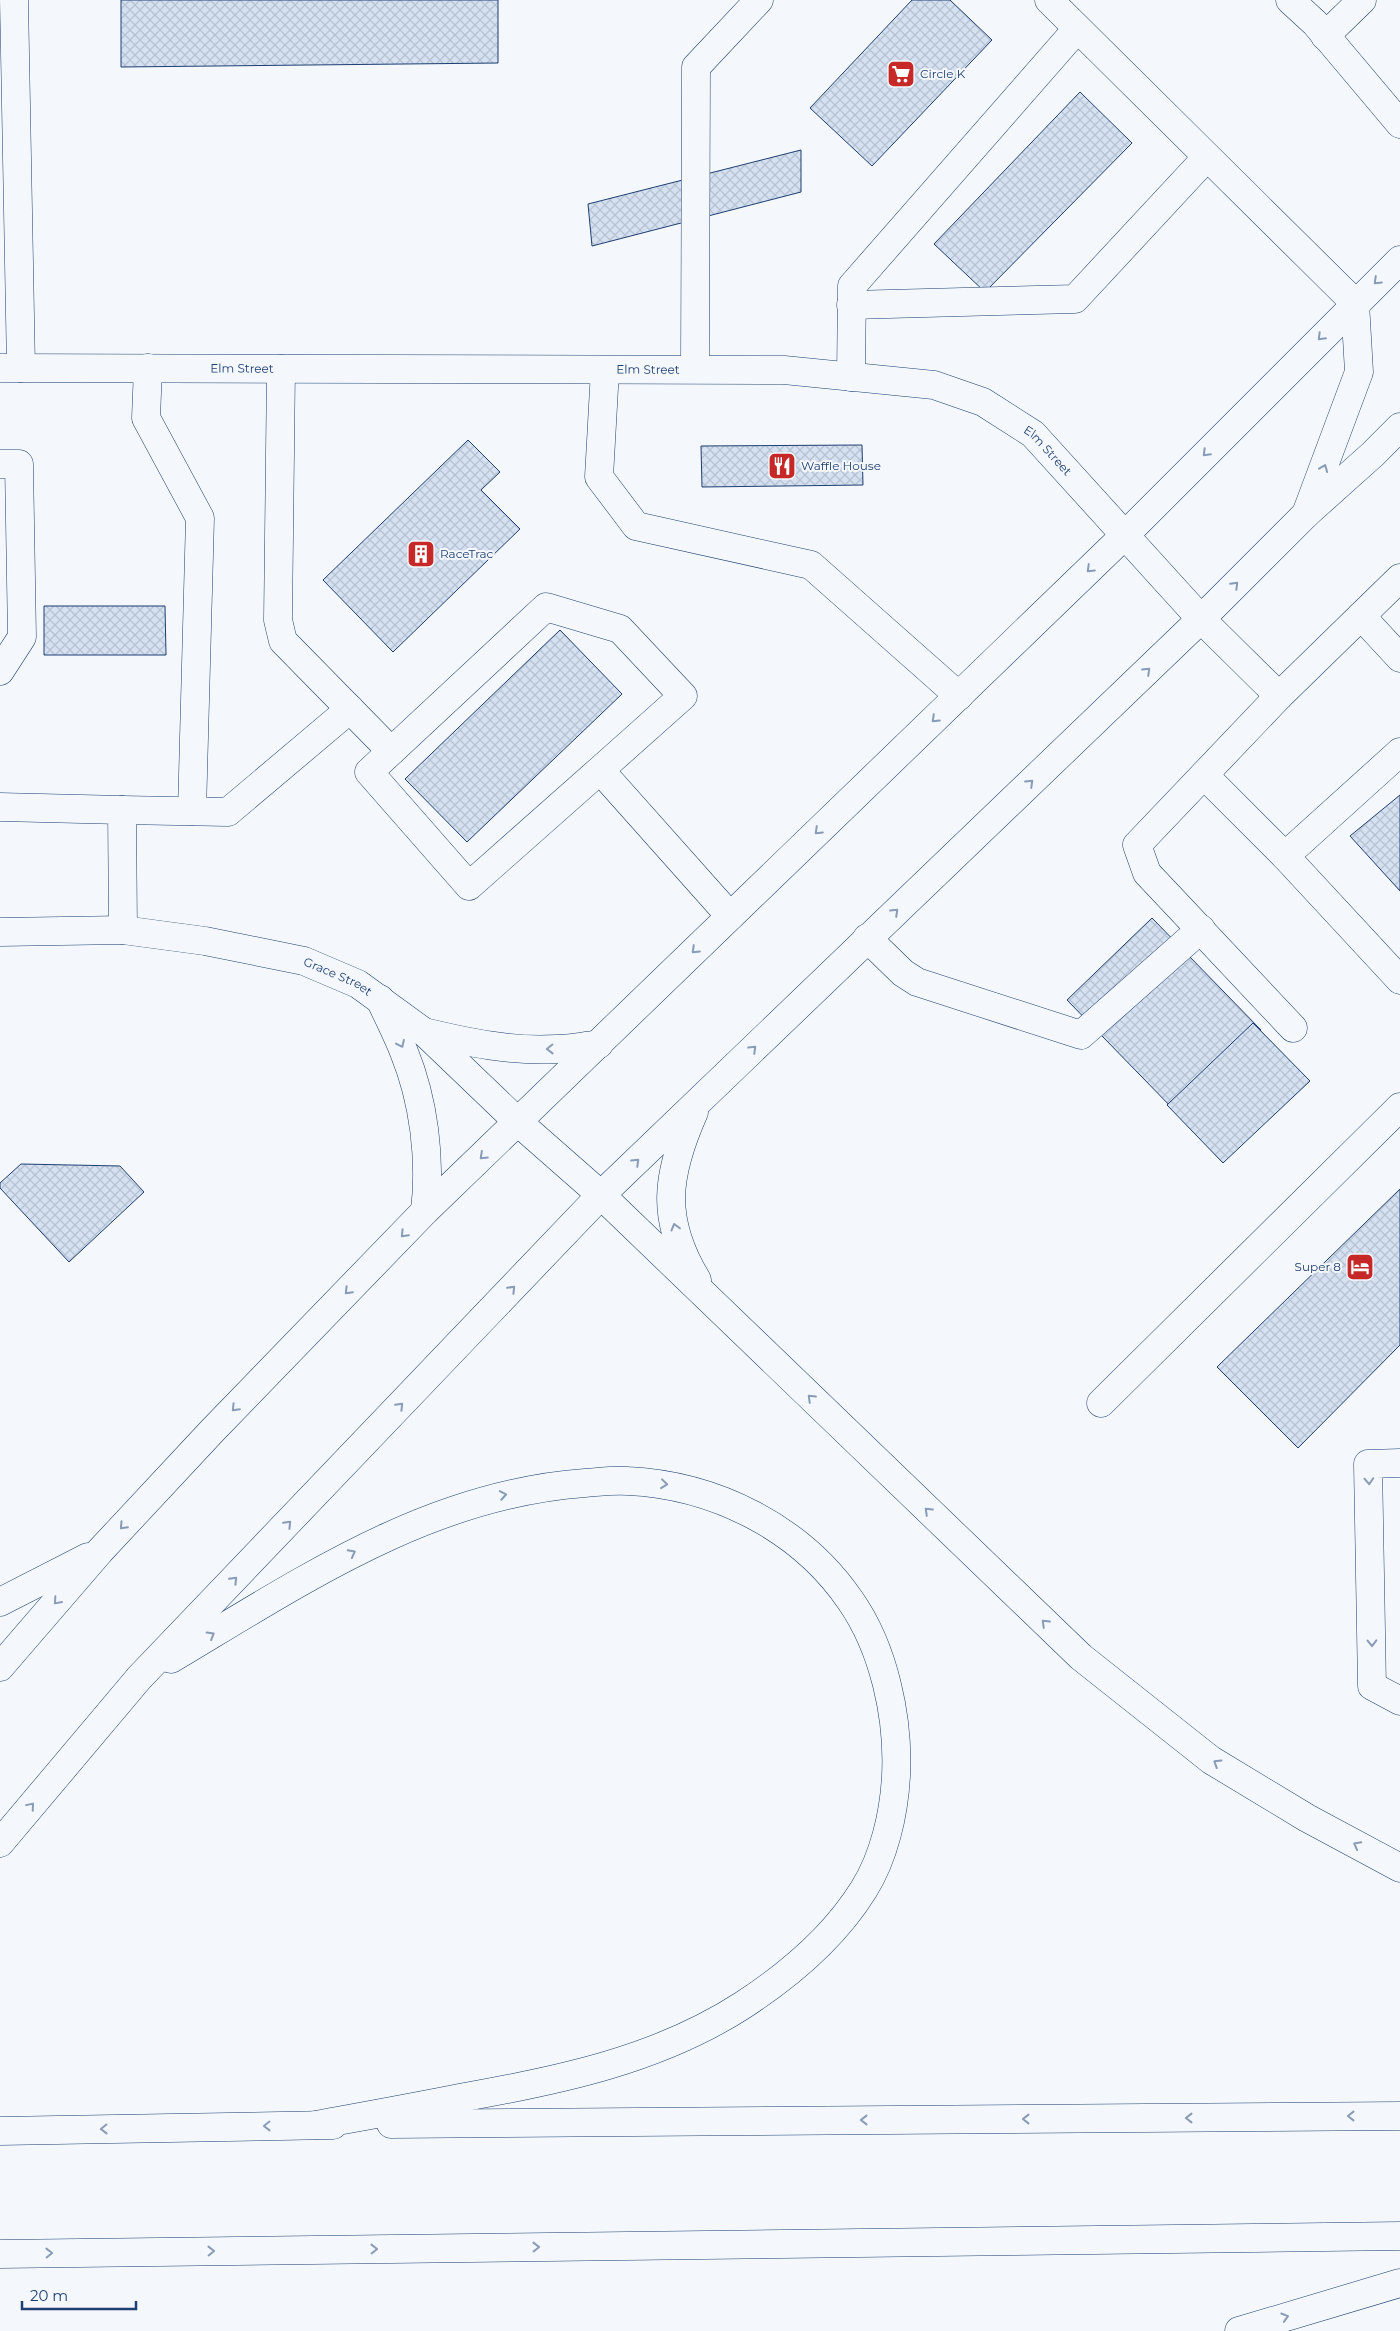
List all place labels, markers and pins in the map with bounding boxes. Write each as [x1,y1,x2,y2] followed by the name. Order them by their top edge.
[886,59,916,89] supermarket icon: Circle K
[920,66,966,81] place label: Circle K
[767,451,797,481] restaurant icon: Waffle House
[801,458,881,473] place label: Waffle House
[406,539,436,569] building icon: RaceTrac
[440,546,494,561] place label: RaceTrac
[1345,1252,1375,1282] hotel icon: Super 8
[1295,1259,1341,1274] place label: Super 8

